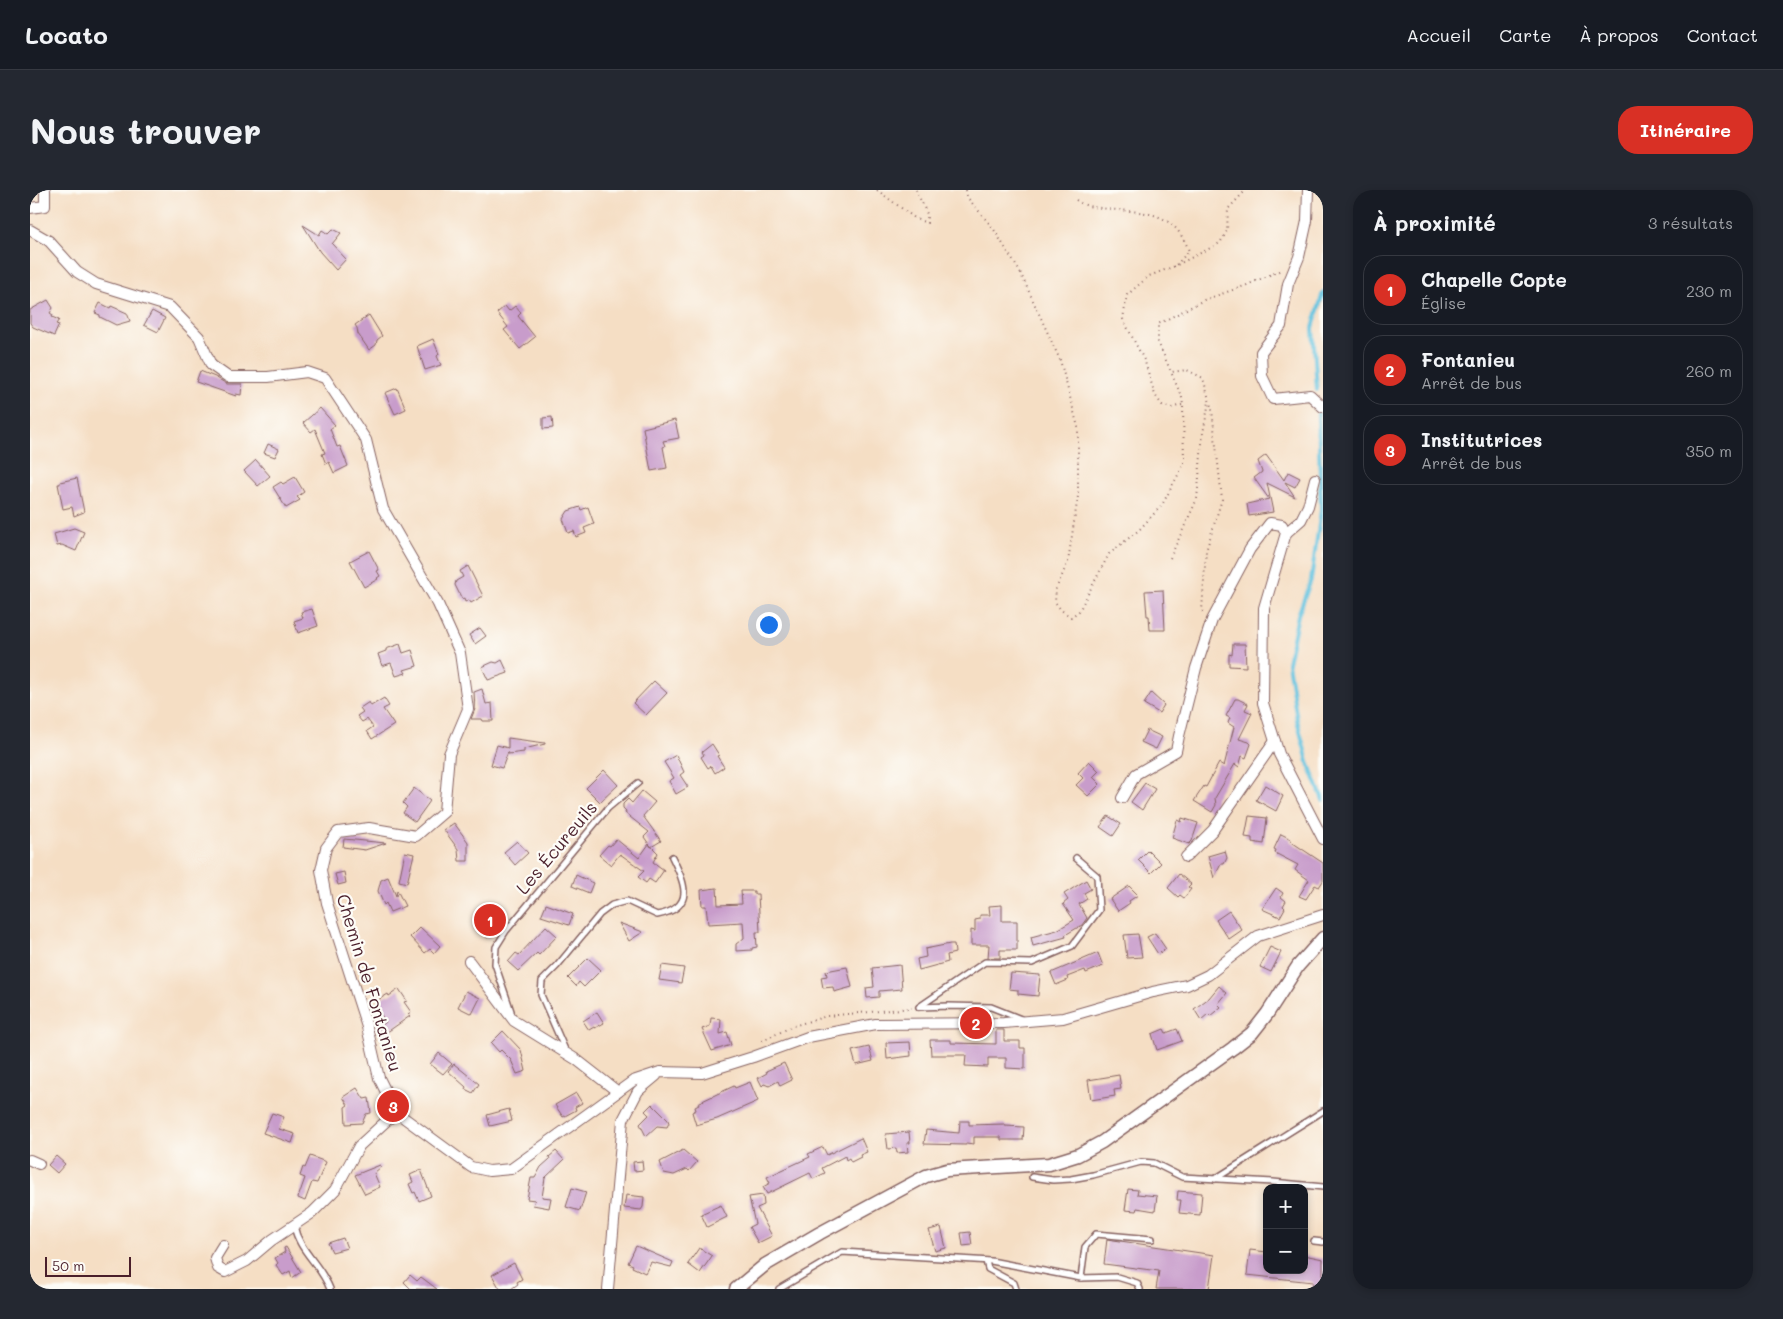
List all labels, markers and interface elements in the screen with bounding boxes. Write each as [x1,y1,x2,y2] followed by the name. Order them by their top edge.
[25,19,108,50] text: Locato
[1406,23,1471,47] text: Accueil
[1499,23,1551,47] text: Carte
[1579,23,1659,47] text: À propos
[1687,23,1758,47] text: Contact
[1618,106,1753,154] button: Itinéraire
[30,107,261,153] text: Nous trouver
[1373,209,1496,236] text: À proximité
[1648,212,1733,233] text: 3 résultats
[1421,267,1567,292] text: Chapelle Copte
[1386,280,1394,301] text: 1
[1686,280,1732,301] text: 230 m
[1421,292,1466,313] text: Église
[1421,347,1515,372] text: Fontanieu
[1386,360,1394,381] text: 2
[1686,360,1732,381] text: 260 m
[1421,372,1522,393] text: Arrêt de bus
[1421,427,1542,452] text: Institutrices
[1385,440,1395,461] text: 3
[1686,440,1732,461] text: 350 m
[1421,452,1522,473] text: Arrêt de bus
[756,612,782,638] your location
[510,796,602,899] street label: Les Écureuils
[332,891,408,1074] street label: Chemin de Fontanieu
[474,901,506,939] pin: 1
[960,1004,992,1042] pin: 2
[377,1087,409,1125] pin: 3
[1263,1184,1308,1274] map controls
[1263,1184,1308,1229] button: +
[1263,1229,1308,1274] button: −
[45,1254,131,1277] scale bar
[52,1256,84,1275] text: 50 m

